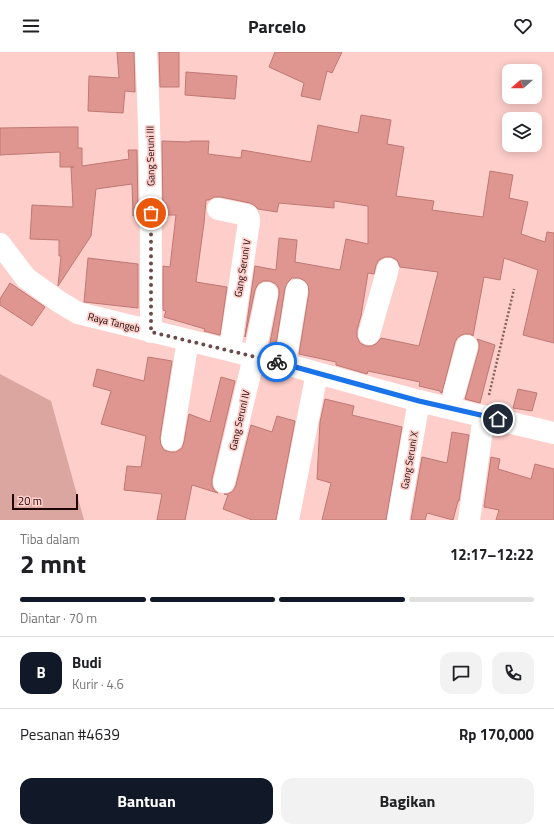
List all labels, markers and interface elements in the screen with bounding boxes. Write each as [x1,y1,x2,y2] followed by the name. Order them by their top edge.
[248,13,306,40] text: Parcelo
[20,15,42,37] icon: menu
[512,15,534,37] icon: heart
[502,64,542,104] north arrow
[502,64,542,152] map controls
[502,112,542,152] button: layers
[142,126,159,186] street label: Gang Seruni III
[134,196,168,230] pin
[140,202,162,224] icon: bag
[230,238,255,298] street label: Gang Seruni V
[86,309,142,336] street label: Raya Tangeb
[257,342,297,382] courier
[266,351,288,373] icon: bike
[225,388,254,452] street label: Gang SerunI IV
[481,402,515,436] pin
[487,408,509,430] icon: home
[397,430,422,490] street label: Gang Seruni X
[12,492,78,511] scale bar
[18,493,42,509] text: 20 m
[20,529,80,549] text: Tiba dalam
[450,543,534,566] text: 12:17–12:22
[20,544,86,583] text: 2 mnt
[20,608,97,628] text: Diantar · 70 m
[72,651,102,674] text: Budi
[440,652,482,694] button: chat
[492,652,534,694] button: phone
[36,661,46,684] text: B
[72,674,124,694] text: Kurir · 4.6
[20,723,120,746] text: Pesanan #4639
[459,723,534,746] text: Rp 170,000
[20,778,273,824] button: Bantuan
[281,778,534,824] button: Bagikan

